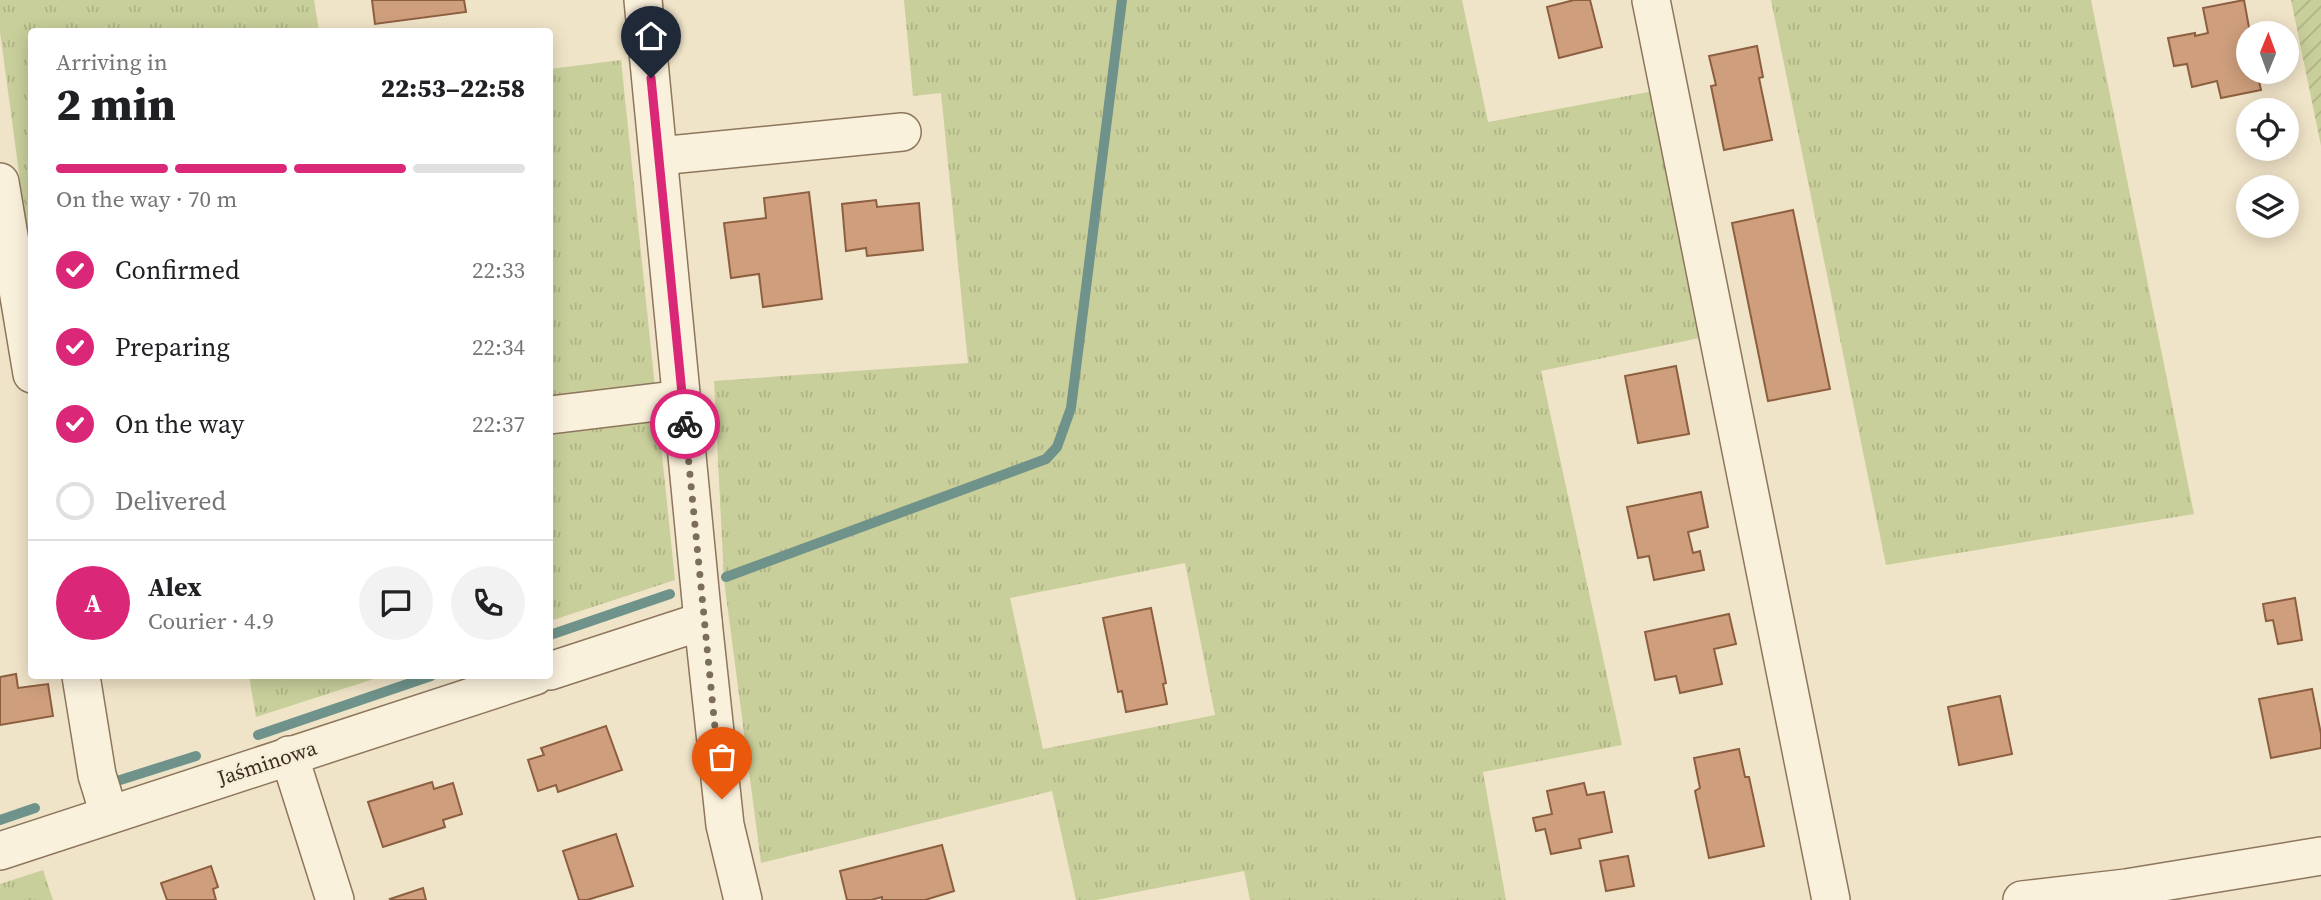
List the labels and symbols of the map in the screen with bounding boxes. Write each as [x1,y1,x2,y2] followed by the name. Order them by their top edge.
[621,6,681,78] pin
[2236,21,2300,84] north arrow
[650,389,720,459] courier
[692,727,752,799] pin
[212,733,321,793] street label: Jaśminowa

